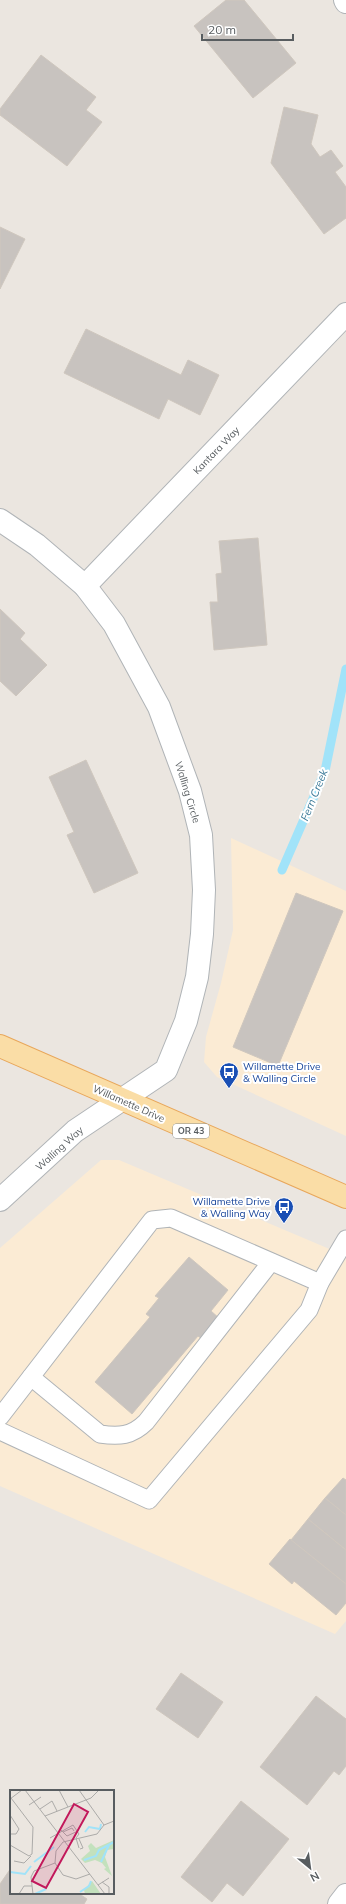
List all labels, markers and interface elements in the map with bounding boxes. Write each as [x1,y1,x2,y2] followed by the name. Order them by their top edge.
[202,16,293,42] scale bar
[208,22,236,37] text: 20 m
[190,423,243,477] street label: Kantara Way
[172,760,203,825] street label: Walling Circle
[297,767,331,823] water label: Fern Creek
[243,1060,321,1085] place label: Willamette Drive & Walling Circle
[218,1061,240,1089] bus stop icon: Willamette Drive & Walling Circle
[91,1082,167,1125] street label: Willamette Drive
[33,1123,86,1173] street label: Walling Way
[173,1124,209,1138] road number: OR 43
[192,1195,271,1220] place label: Willamette Drive & Walling Way
[273,1196,295,1224] bus stop icon: Willamette Drive & Walling Way
[10,1790,114,1894] inset map
[290,1848,330,1888] north arrow
[308,1869,322,1885] text: N

